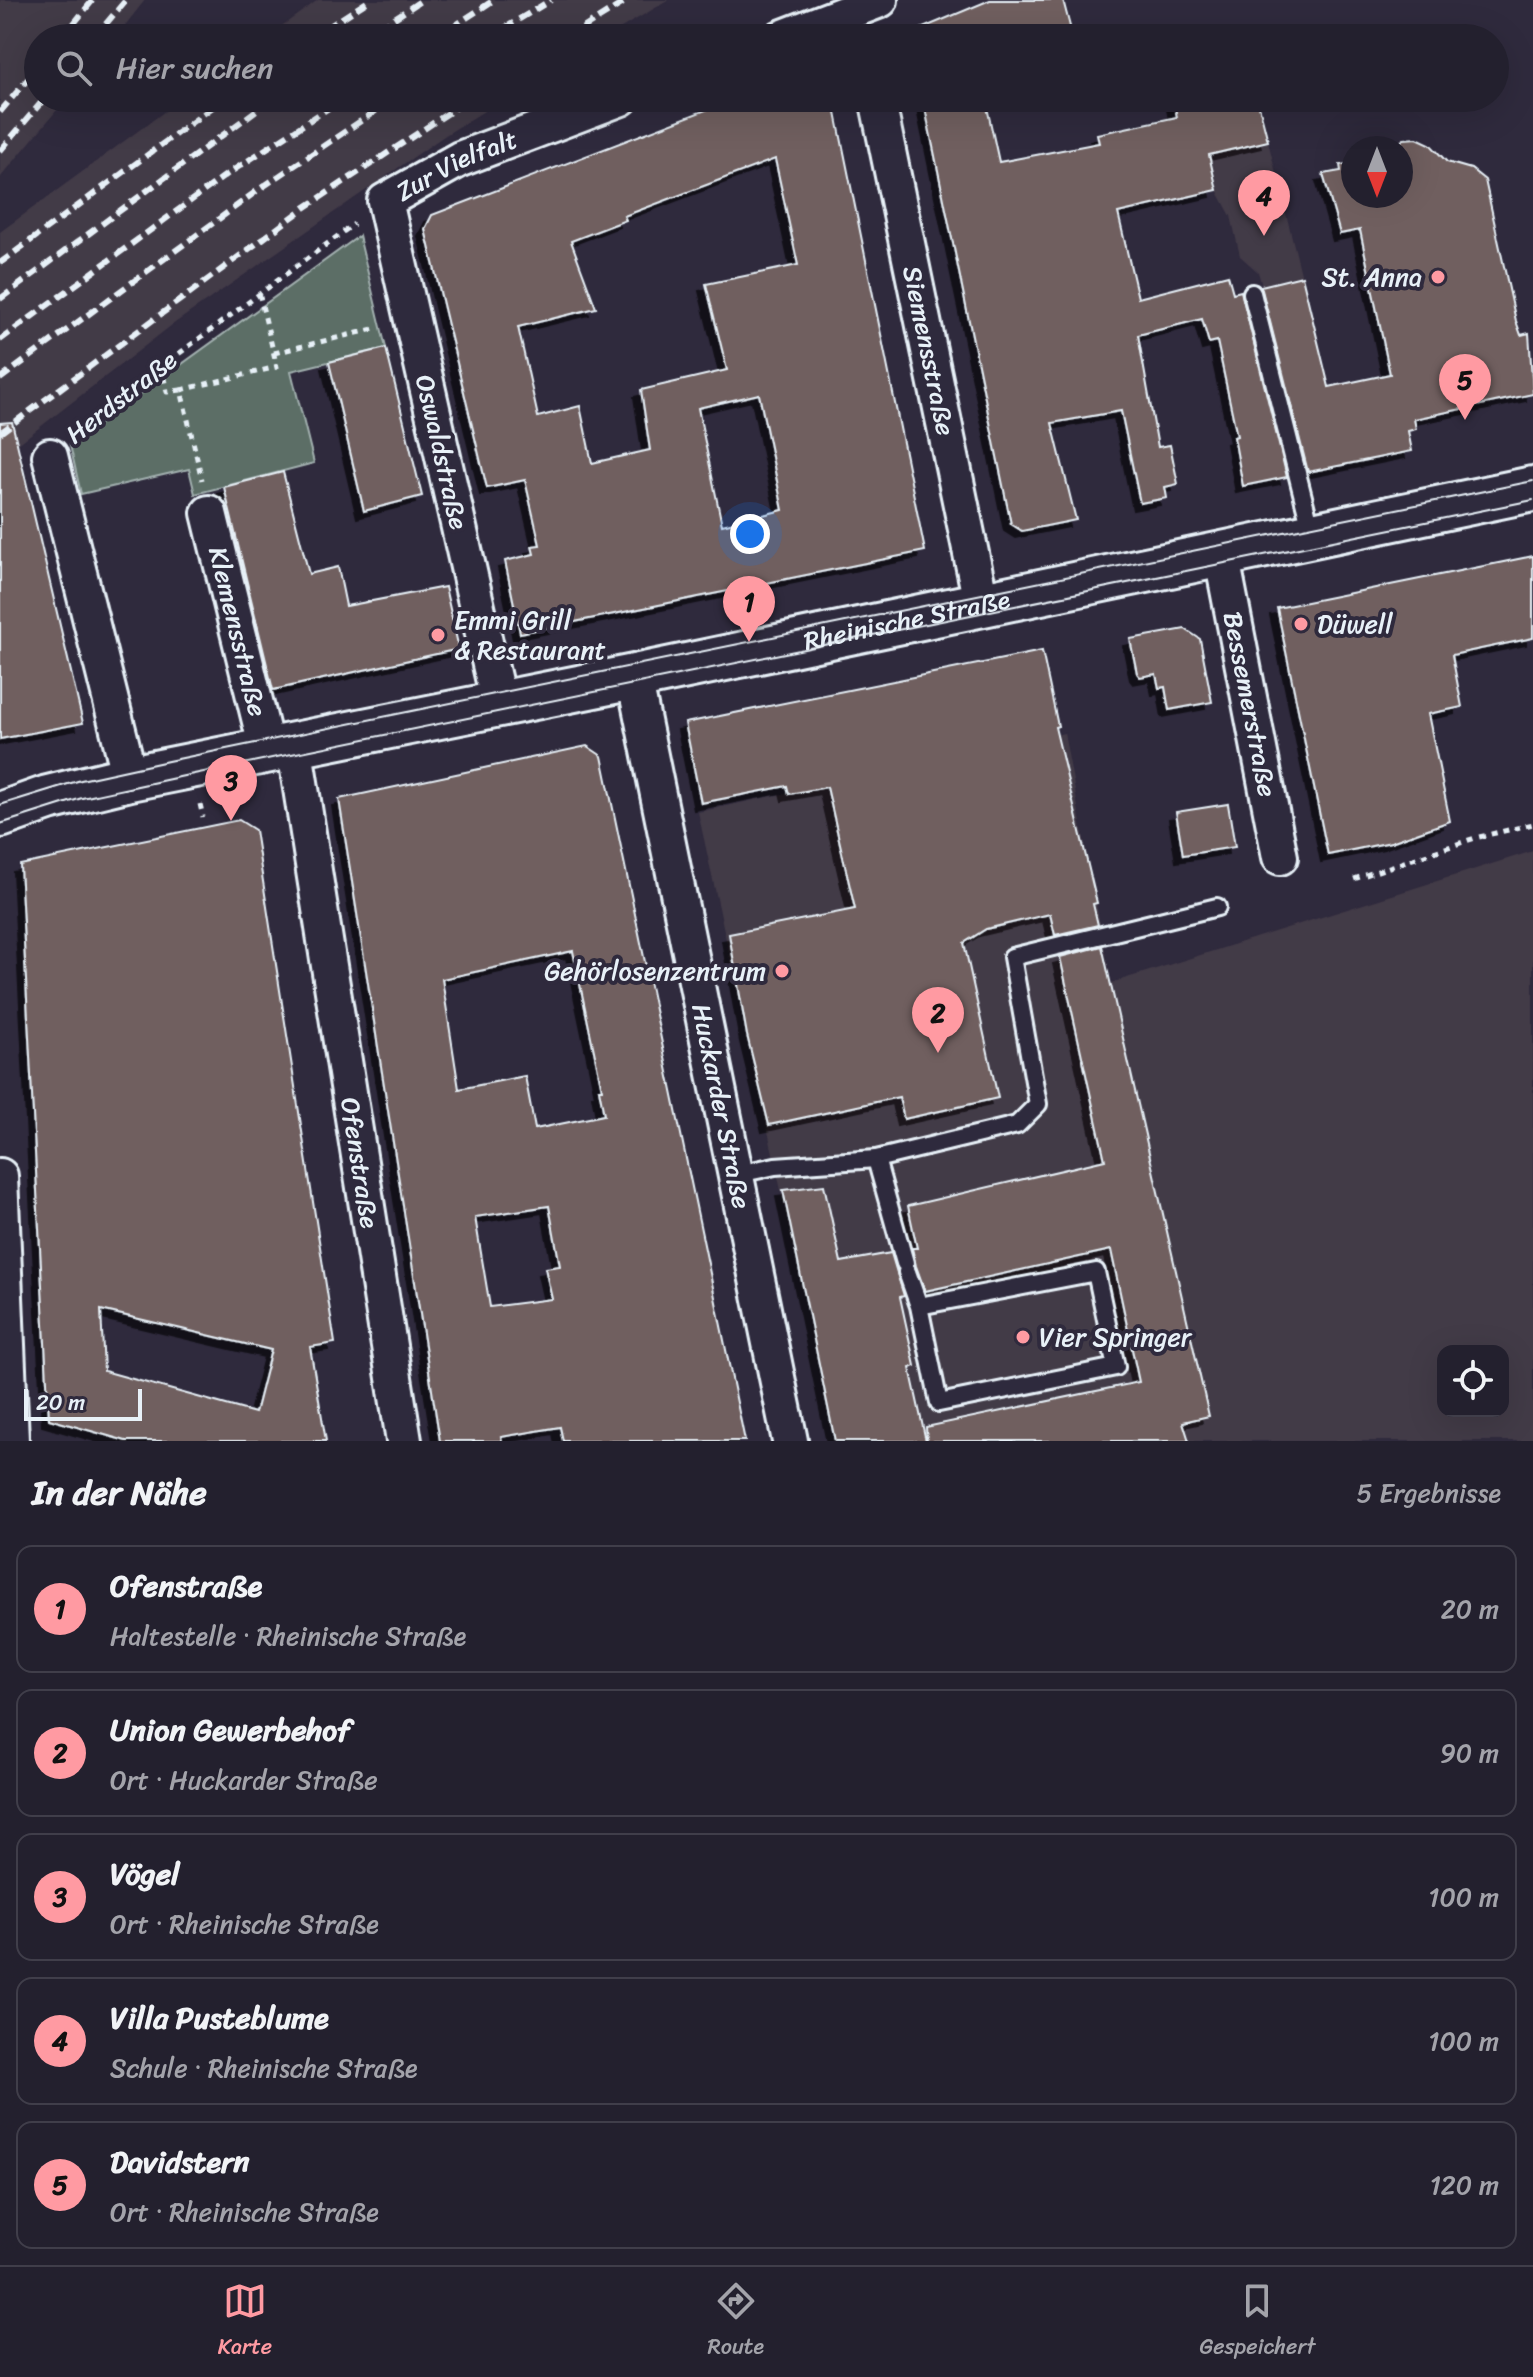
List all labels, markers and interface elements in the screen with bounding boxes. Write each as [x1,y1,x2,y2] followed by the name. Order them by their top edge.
[24,24,1509,112] search box
[116,41,273,95] text: Hier suchen
[52,46,96,90] icon: search
[386,116,524,214] street label: Zur Vielfalt
[1341,136,1413,208] north arrow
[1238,170,1290,236] pin: 4
[1321,254,1422,300] place label: St. Anna
[889,262,969,440] street label: Siemensstraße
[1429,268,1447,286] marker: St. Anna
[55,338,188,456] street label: Herdstraße
[1439,354,1491,420] pin: 5
[402,370,482,534] street label: Oswaldstraße
[730,514,770,554] your location
[195,542,281,721] street label: Klemensstraße
[723,576,775,642] pin: 1
[799,576,1015,664] street label: Rheinische Straße
[454,597,606,673] place label: Emmi Grill & Restaurant
[1317,601,1393,647] place label: Düwell
[1210,608,1291,801] street label: Bessemerstraße
[1292,615,1310,633] marker: Düwell
[429,626,447,644] marker: Emmi Grill & Restaurant
[205,755,257,821] pin: 3
[544,948,766,994] place label: Gehörlosenzentrum
[773,962,791,980] marker: Gehörlosenzentrum
[912,987,964,1053] pin: 2
[678,999,765,1213] street label: Huckarder Straße
[327,1094,393,1232] street label: Ofenstraße
[1039,1314,1193,1360] place label: Vier Springer
[1014,1328,1032,1346] marker: Vier Springer
[1437,1345,1509,1417] map controls
[1437,1345,1509,1417] button: locate
[36,1383,85,1422] text: 20 m
[24,1385,142,1421] scale bar
[32,1463,207,1523] text: In der Nähe
[1357,1470,1501,1516] text: 5 Ergebnisse
[110,1559,262,1613] text: Ofenstraße
[54,1586,66,1632] text: 1
[1441,1586,1499,1632] text: 20 m
[110,1613,466,1659] text: Haltestelle · Rheinische Straße
[110,1703,350,1757] text: Union Gewerbehof
[52,1730,68,1776] text: 2
[1440,1730,1499,1776] text: 90 m
[110,1757,378,1803] text: Ort · Huckarder Straße
[110,1847,180,1901] text: Vögel
[53,1874,67,1920] text: 3
[1428,1874,1499,1920] text: 100 m
[110,1901,379,1947] text: Ort · Rheinische Straße
[110,1991,329,2045] text: Villa Pusteblume
[52,2018,68,2064] text: 4
[1428,2018,1499,2064] text: 100 m
[110,2045,418,2091] text: Schule · Rheinische Straße
[110,2135,250,2189] text: Davidstern
[52,2162,68,2208] text: 5
[1430,2162,1499,2208] text: 120 m
[110,2189,379,2235] text: Ort · Rheinische Straße
[218,2279,272,2366] tab: Karte
[707,2279,764,2366] tab: Route
[1199,2279,1315,2366] tab: Gespeichert

